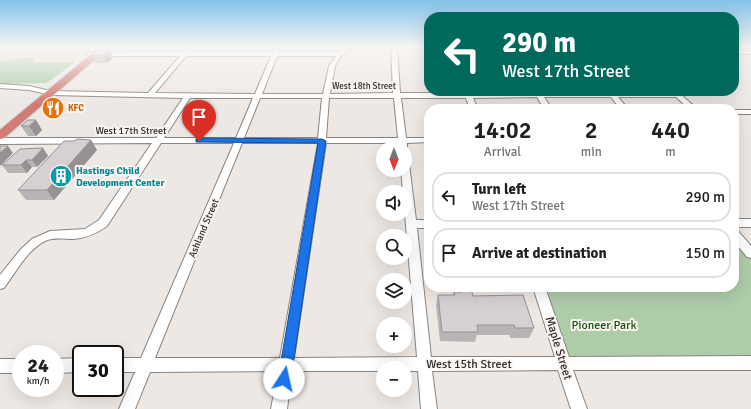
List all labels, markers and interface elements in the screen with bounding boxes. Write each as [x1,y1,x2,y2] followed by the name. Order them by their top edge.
[502,26,576,60] text: 290 m
[436,28,488,80] icon: left
[502,60,630,82] text: West 17th Street
[332,81,396,92] street label: West 18th Street
[40,95,66,121] restaurant icon: KFC
[182,100,216,141] pin
[68,103,84,114] place label: KFC
[188,106,210,128] icon: arrive
[473,115,532,145] text: 14:02
[585,115,598,145] text: 2
[651,115,690,145] text: 440
[95,125,167,137] street label: West 17th Street
[376,141,412,177] north arrow
[376,141,412,397] map controls
[484,144,521,160] text: Arrival
[581,144,602,160] text: min
[665,144,676,160] text: m
[48,163,74,189] building icon: Hastings Child Development Center
[76,165,164,189] place label: Hastings Child Development Center
[472,180,526,198] text: Turn left
[376,185,412,221] button: sound
[438,186,460,208] icon: left
[685,188,725,206] text: 290 m
[186,197,222,260] street label: Ashland Street
[472,198,565,214] text: West 17th Street
[376,229,412,265] button: search
[438,242,460,264] icon: arrive
[472,244,607,262] text: Arrive at destination
[685,244,725,262] text: 150 m
[376,273,412,309] button: layers
[542,315,575,382] street label: Maple Street
[376,317,412,353] button: +
[572,318,636,333] park label: Pioneer Park
[72,345,124,397] speed limit sign: 30
[27,353,49,378] text: 24
[426,357,512,372] street label: West 15th Street
[263,358,305,400] position arrow
[376,361,412,397] button: −
[27,375,49,387] text: km/h

